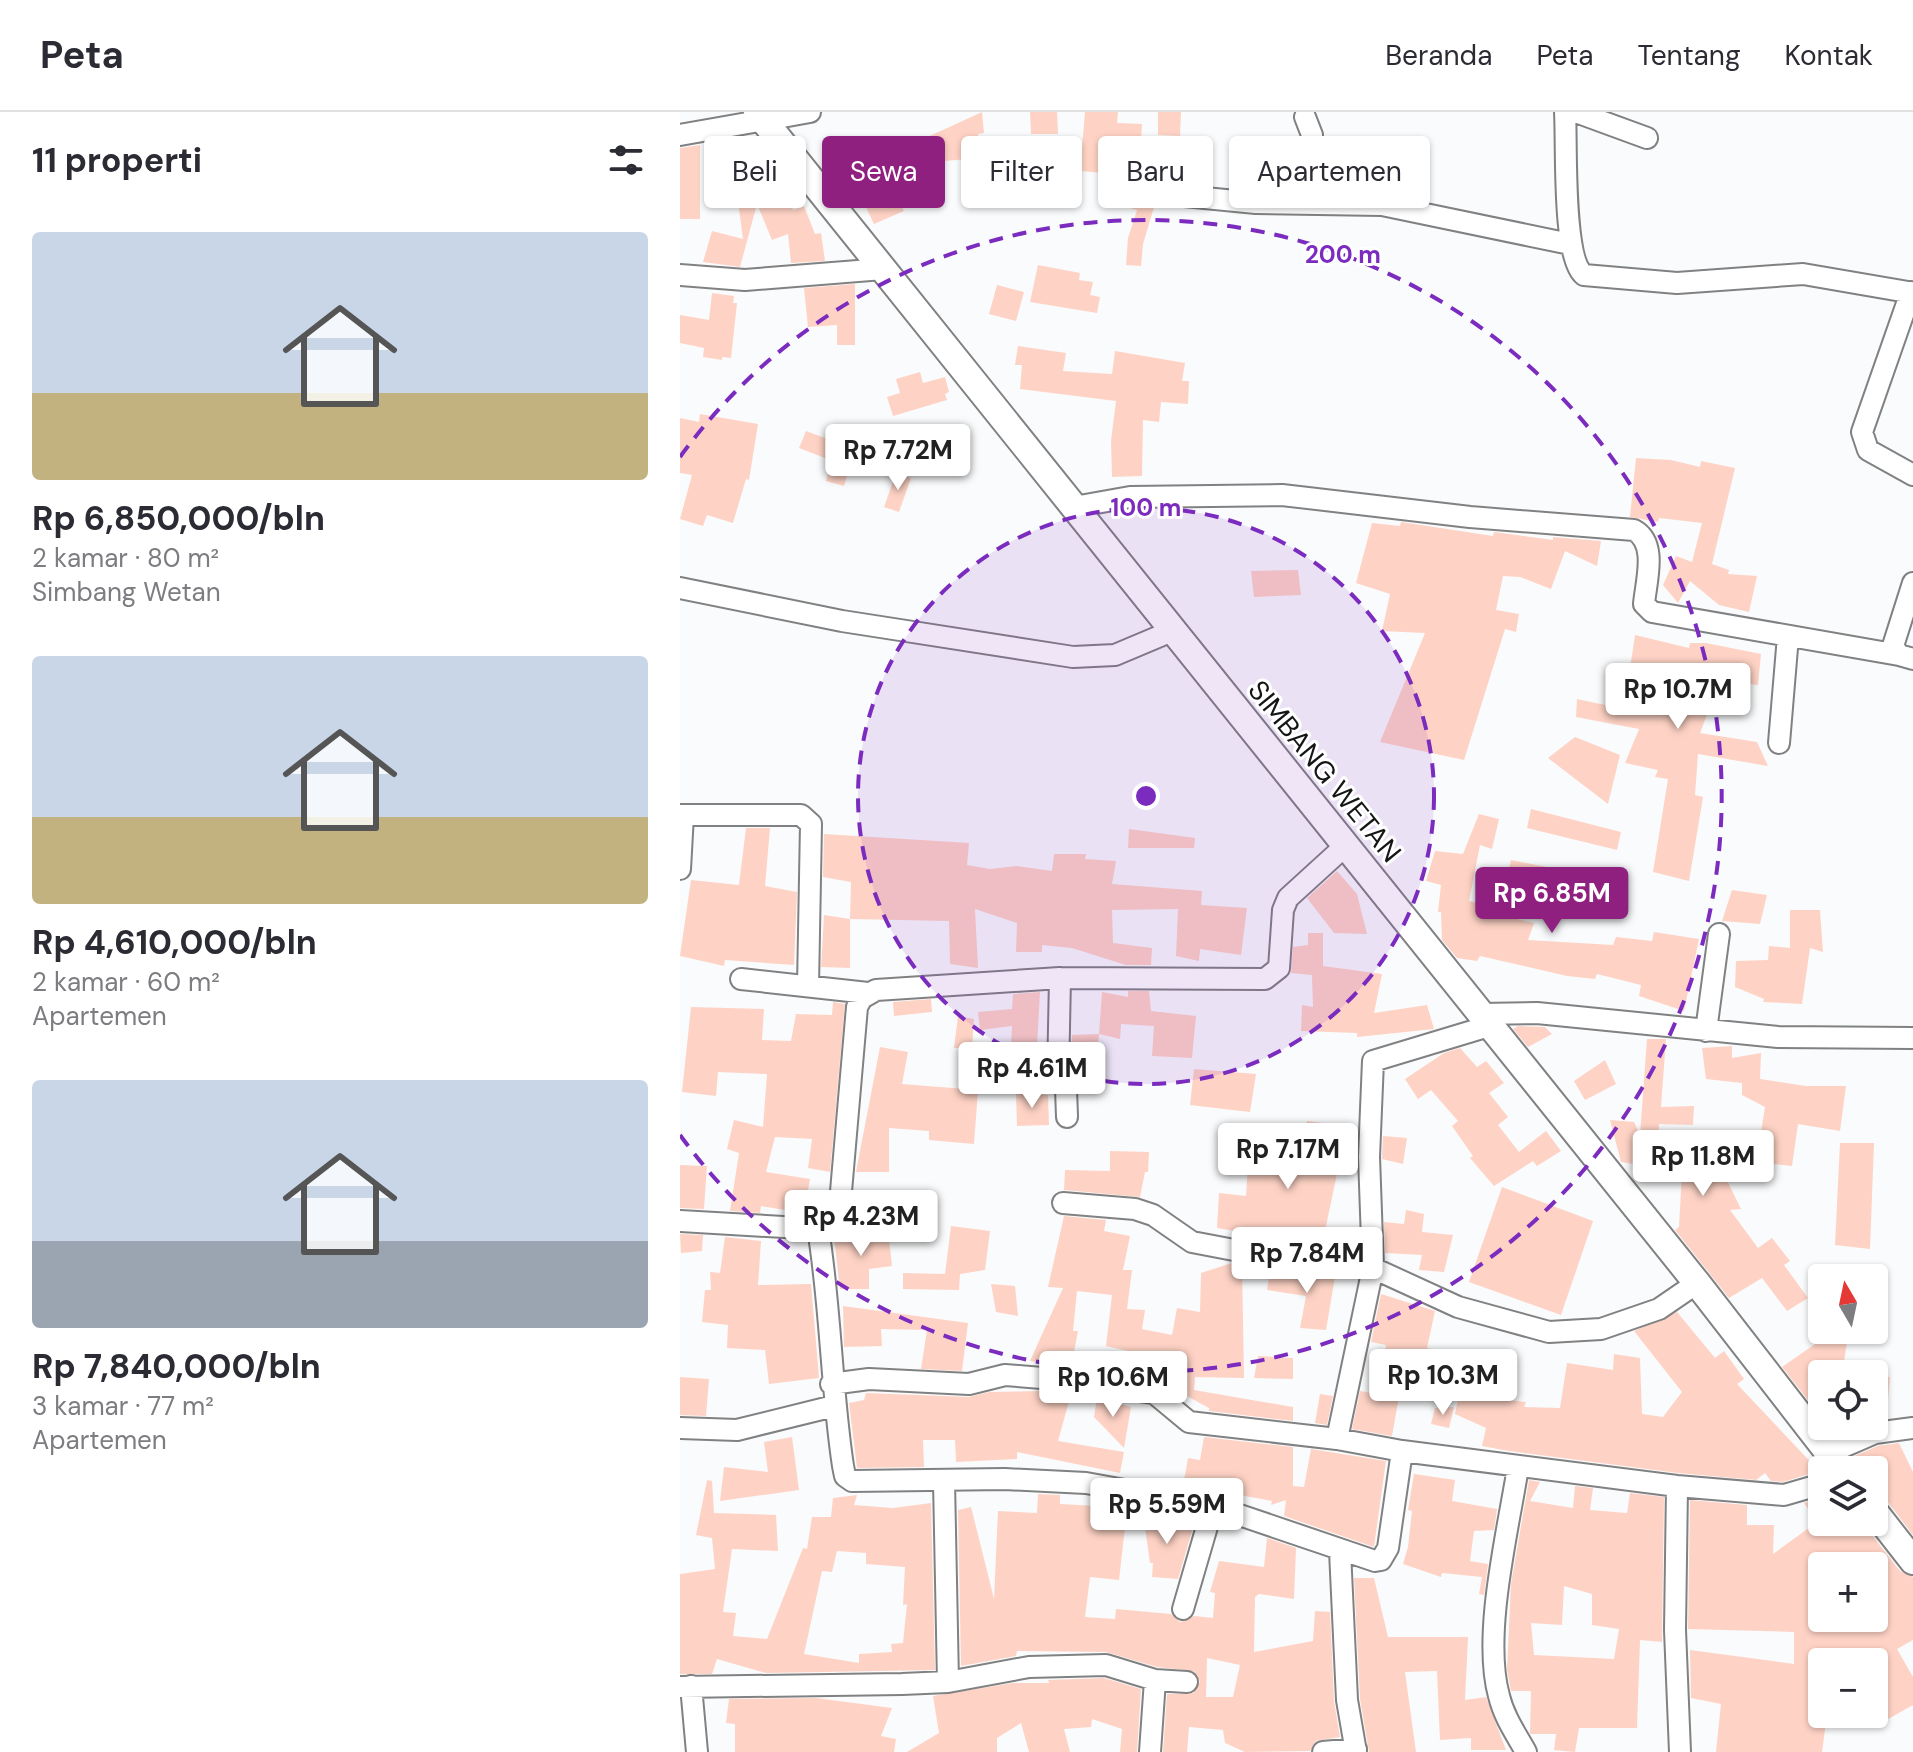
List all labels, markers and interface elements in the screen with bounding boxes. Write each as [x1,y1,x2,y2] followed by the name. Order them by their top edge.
[40,30,124,80] text: Peta
[1385,37,1492,74] text: Beranda
[1536,37,1593,74] text: Peta
[1637,37,1741,74] text: Tentang
[1785,37,1873,74] text: Kontak
[704,136,806,208] chip: Beli
[822,136,945,208] chip: Sewa
[961,136,1082,208] chip: Filter
[1098,136,1213,208] chip: Baru
[1229,136,1430,208] chip: Apartemen
[32,138,202,183] text: 11 properti
[604,138,648,182] icon: filters
[1305,239,1381,270] text: 200 m
[268,284,412,428] icon: home
[815,424,981,492] pin: Rp 7.72M
[843,433,953,467] text: Rp 7.72M
[1111,492,1181,523] text: 100 m
[32,496,325,541] text: Rp 6,850,000/bln
[32,541,219,575] text: 2 kamar · 80 m²
[32,575,221,609] text: Simbang Wetan
[1595,663,1761,731] pin: Rp 10.7M
[1623,672,1733,706] text: Rp 10.7M
[1240,673,1409,870] street label: SIMBANG WETAN
[268,708,412,852] icon: home
[1132,782,1160,810] centre of rings
[1469,867,1635,935] pin: Rp 6.85M
[1493,876,1611,910] text: Rp 6.85M
[32,920,317,965] text: Rp 4,610,000/bln
[32,965,220,999] text: 2 kamar · 60 m²
[32,999,167,1033] text: Apartemen
[949,1042,1115,1110] pin: Rp 4.61M
[976,1051,1088,1085] text: Rp 4.61M
[1205,1123,1371,1191] pin: Rp 7.17M
[1620,1130,1786,1198] pin: Rp 11.8M
[268,1132,412,1276] icon: home
[1236,1132,1340,1166] text: Rp 7.17M
[1651,1139,1755,1173] text: Rp 11.8M
[778,1190,944,1258] pin: Rp 4.23M
[803,1199,919,1233] text: Rp 4.23M
[1224,1227,1390,1295] pin: Rp 7.84M
[1250,1236,1364,1270] text: Rp 7.84M
[1808,1264,1888,1344] north arrow
[1808,1264,1888,1728] map controls
[32,1344,321,1389] text: Rp 7,840,000/bln
[1360,1349,1526,1417] pin: Rp 10.3M
[1030,1351,1196,1419] pin: Rp 10.6M
[1387,1358,1499,1392] text: Rp 10.3M
[1057,1360,1169,1394] text: Rp 10.6M
[1808,1360,1888,1440] button: locate
[32,1389,214,1423] text: 3 kamar · 77 m²
[32,1423,167,1457] text: Apartemen
[1808,1456,1888,1536] button: layers
[1084,1478,1250,1546] pin: Rp 5.59M
[1108,1487,1226,1521] text: Rp 5.59M
[1808,1552,1888,1632] button: +
[1808,1648,1888,1728] button: −

